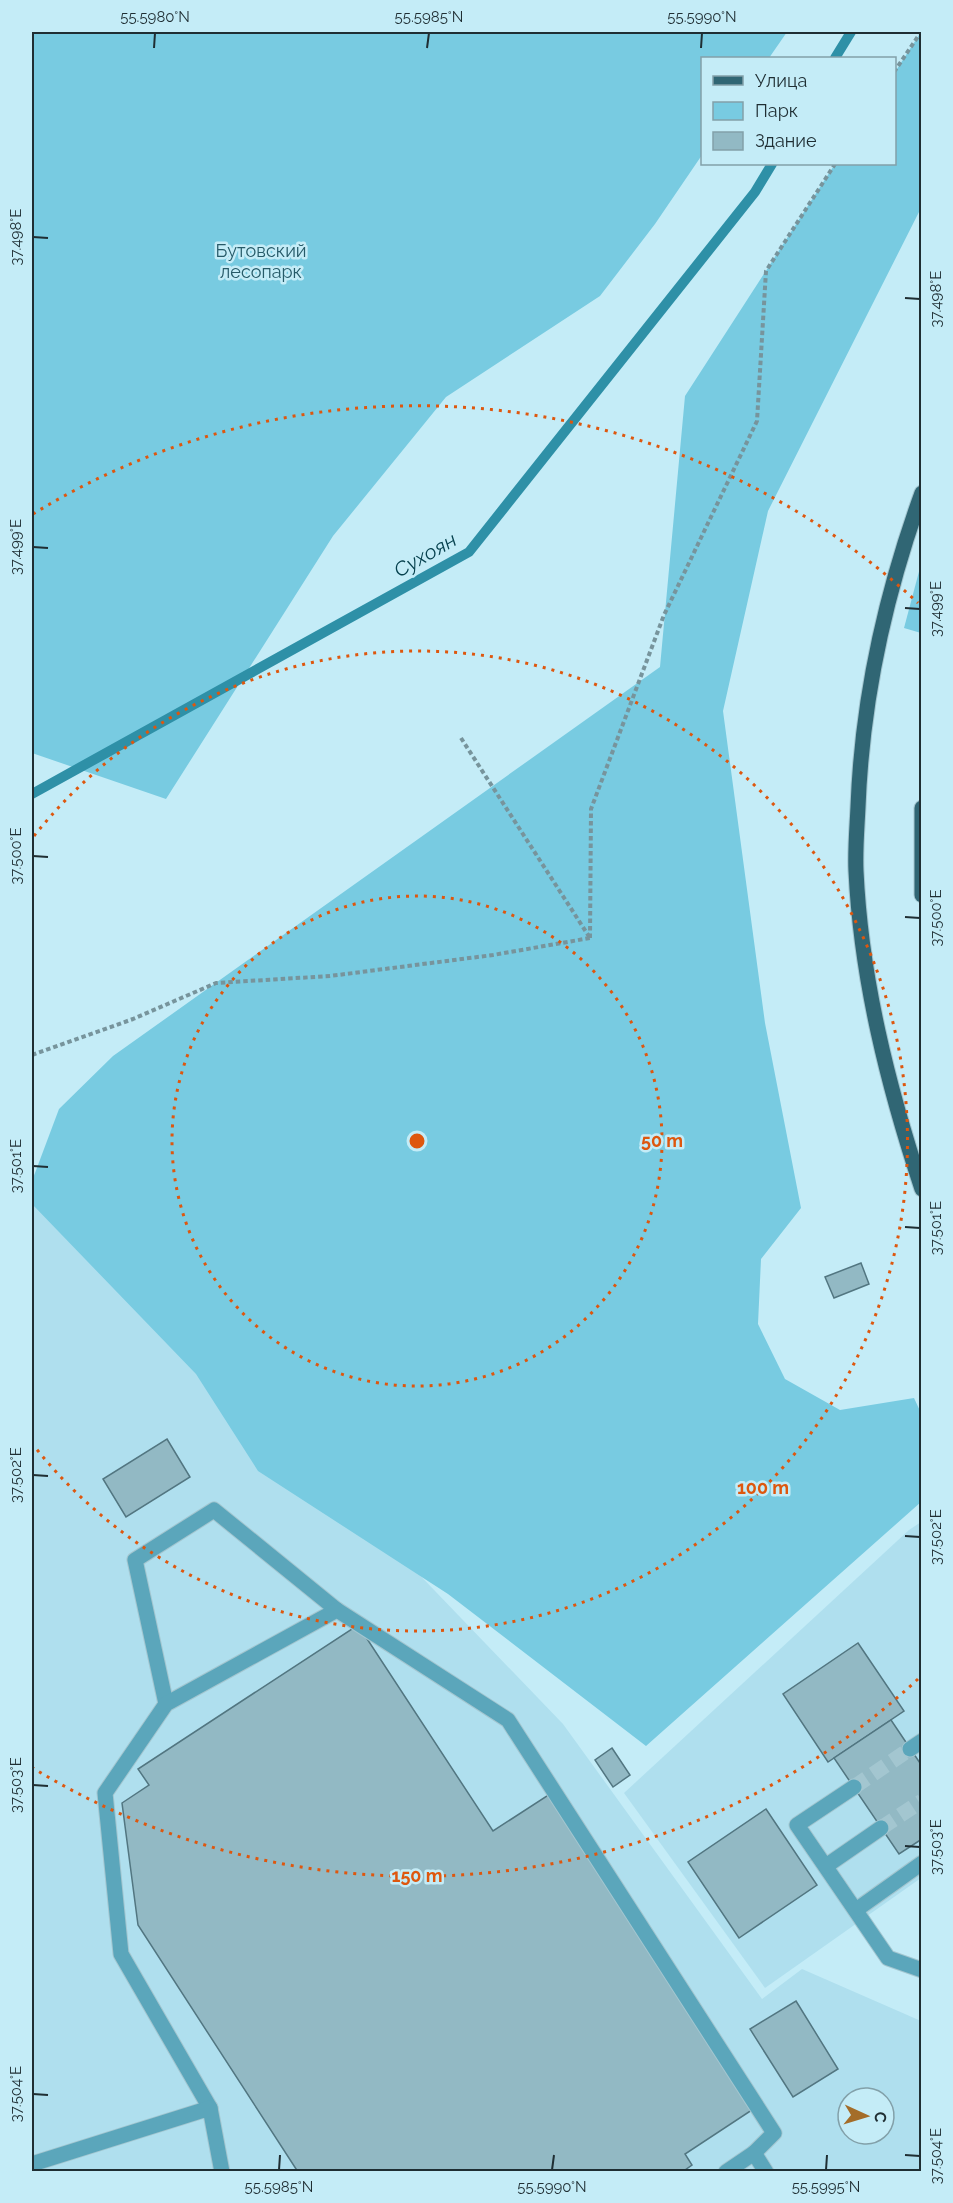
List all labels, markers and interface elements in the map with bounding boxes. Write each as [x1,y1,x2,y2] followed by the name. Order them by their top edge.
[120,8,190,26] text: 55.5980°N
[395,8,463,26] text: 55.5985°N
[667,8,737,26] text: 55.5990°N
[701,57,896,165] legend
[755,70,807,91] text: Улица
[755,100,798,121] text: Парк
[755,130,817,151] text: Здание
[7,209,25,265] text: 37.498°E
[215,240,307,282] park label: Бутовский лесопарк
[927,271,945,327] text: 37.498°E
[7,519,25,575] text: 37.499°E
[390,527,461,582] water label: Сухоян
[927,581,945,637] text: 37.499°E
[7,827,25,885] text: 37.500°E
[927,889,945,947] text: 37.500°E
[641,1130,683,1151] text: 50 m
[407,1131,427,1151] centre of rings
[7,1139,25,1193] text: 37.501°E
[927,1201,945,1255] text: 37.501°E
[7,1447,25,1503] text: 37.502°E
[737,1477,789,1498] text: 100 m
[927,1509,945,1565] text: 37.502°E
[7,1757,25,1813] text: 37.503°E
[927,1819,945,1875] text: 37.503°E
[392,1865,443,1886] text: 150 m
[7,2066,25,2122] text: 37.504°E
[836,2086,896,2146] north arrow
[871,2111,890,2123] text: С
[927,2128,945,2184] text: 37.504°E
[245,2178,313,2196] text: 55.5985°N
[517,2178,587,2196] text: 55.5990°N
[792,2178,860,2196] text: 55.5995°N

